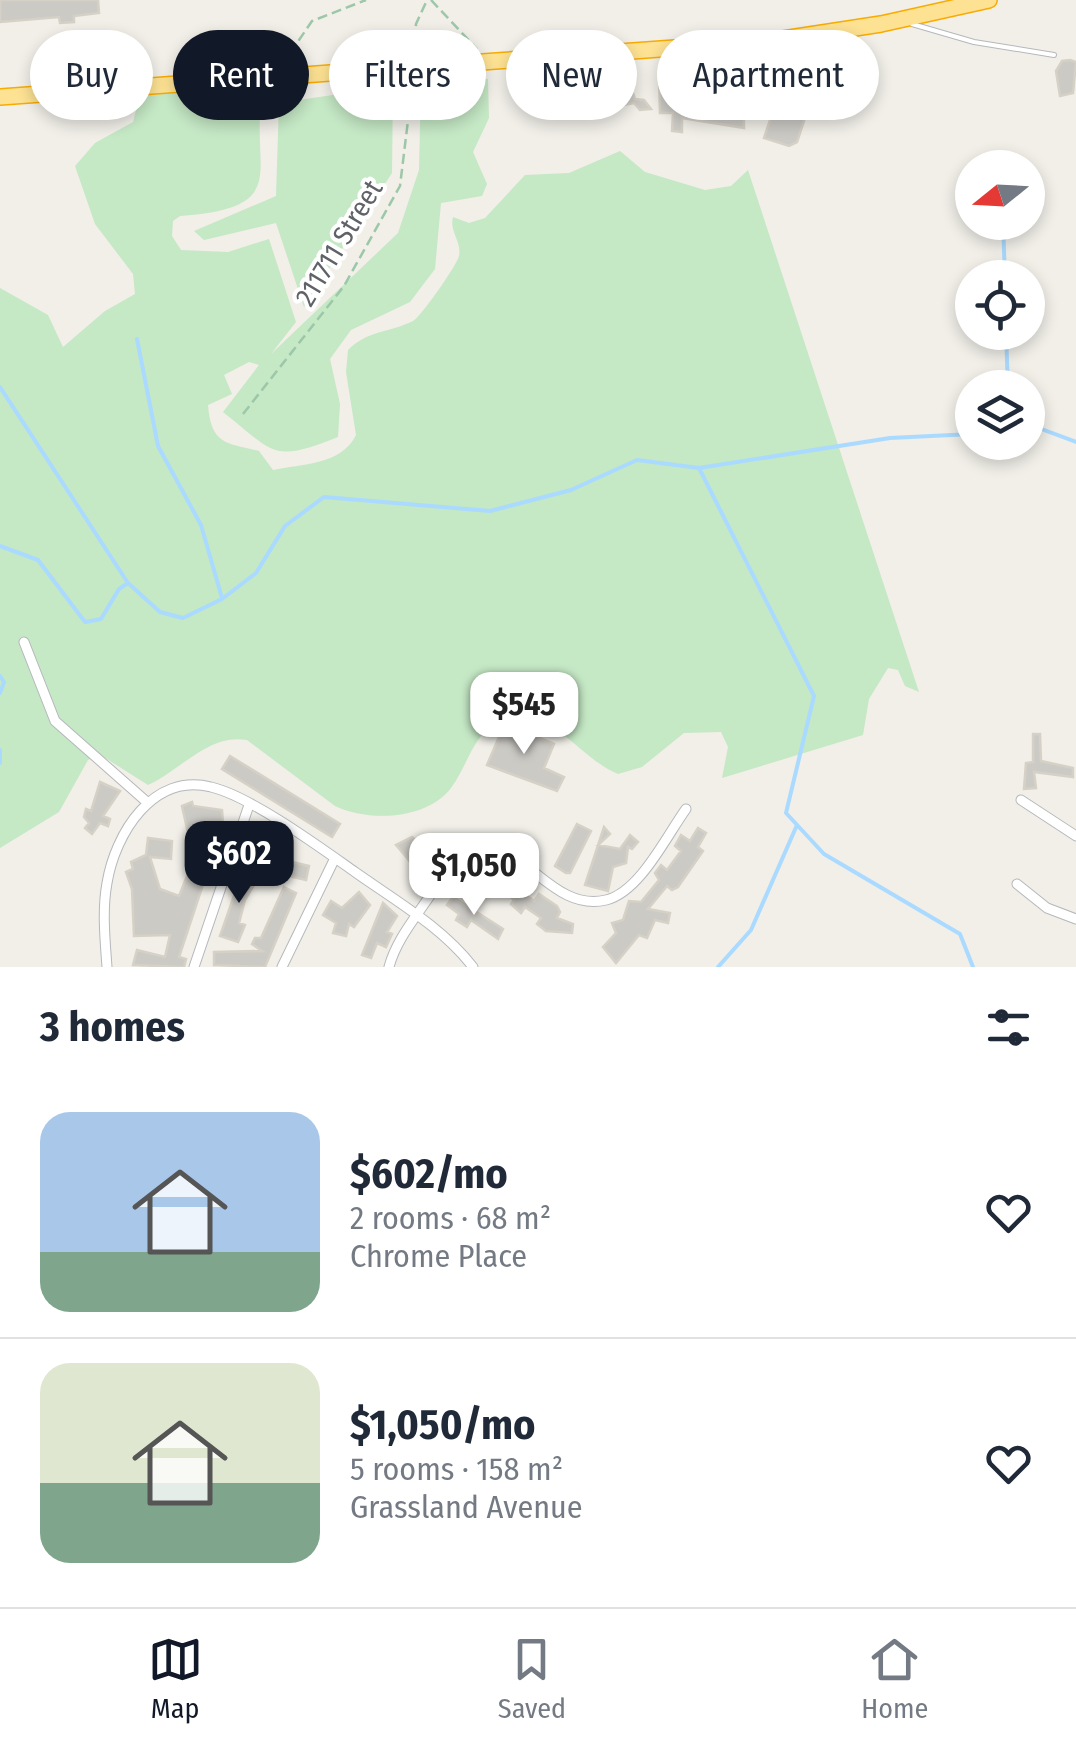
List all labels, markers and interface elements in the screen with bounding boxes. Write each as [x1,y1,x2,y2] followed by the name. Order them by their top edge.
[30,30,153,120] chip: Buy
[173,30,309,120] chip: Rent
[329,30,486,120] chip: Filters
[506,30,637,120] chip: New
[657,30,879,120] chip: Apartment
[955,150,1045,240] north arrow
[955,150,1045,460] map controls
[289,173,390,312] street label: 211711 Street
[955,260,1045,350] button: locate
[955,370,1045,460] button: layers
[465,672,583,757] pin: $545
[492,685,556,723] text: $545
[180,821,298,906] pin: $602
[393,833,555,918] pin: $1,050
[207,834,271,872] text: $602
[431,846,517,884] text: $1,050
[981,1000,1036,1055] icon: filters
[40,1002,185,1052] text: 3 homes
[350,1149,508,1199] text: $602/mo
[120,1152,240,1272] icon: home
[981,1185,1036,1240] icon: heart
[350,1199,551,1237] text: 2 rooms · 68 m²
[350,1237,527,1275] text: Chrome Place
[350,1400,535,1450] text: $1,050/mo
[120,1403,240,1523] icon: home
[981,1436,1036,1491] icon: heart
[350,1450,563,1488] text: 5 rooms · 158 m²
[350,1488,583,1526] text: Grassland Avenue
[148,1632,203,1725] tab: Map
[498,1632,566,1725] tab: Saved
[861,1632,928,1725] tab: Home

